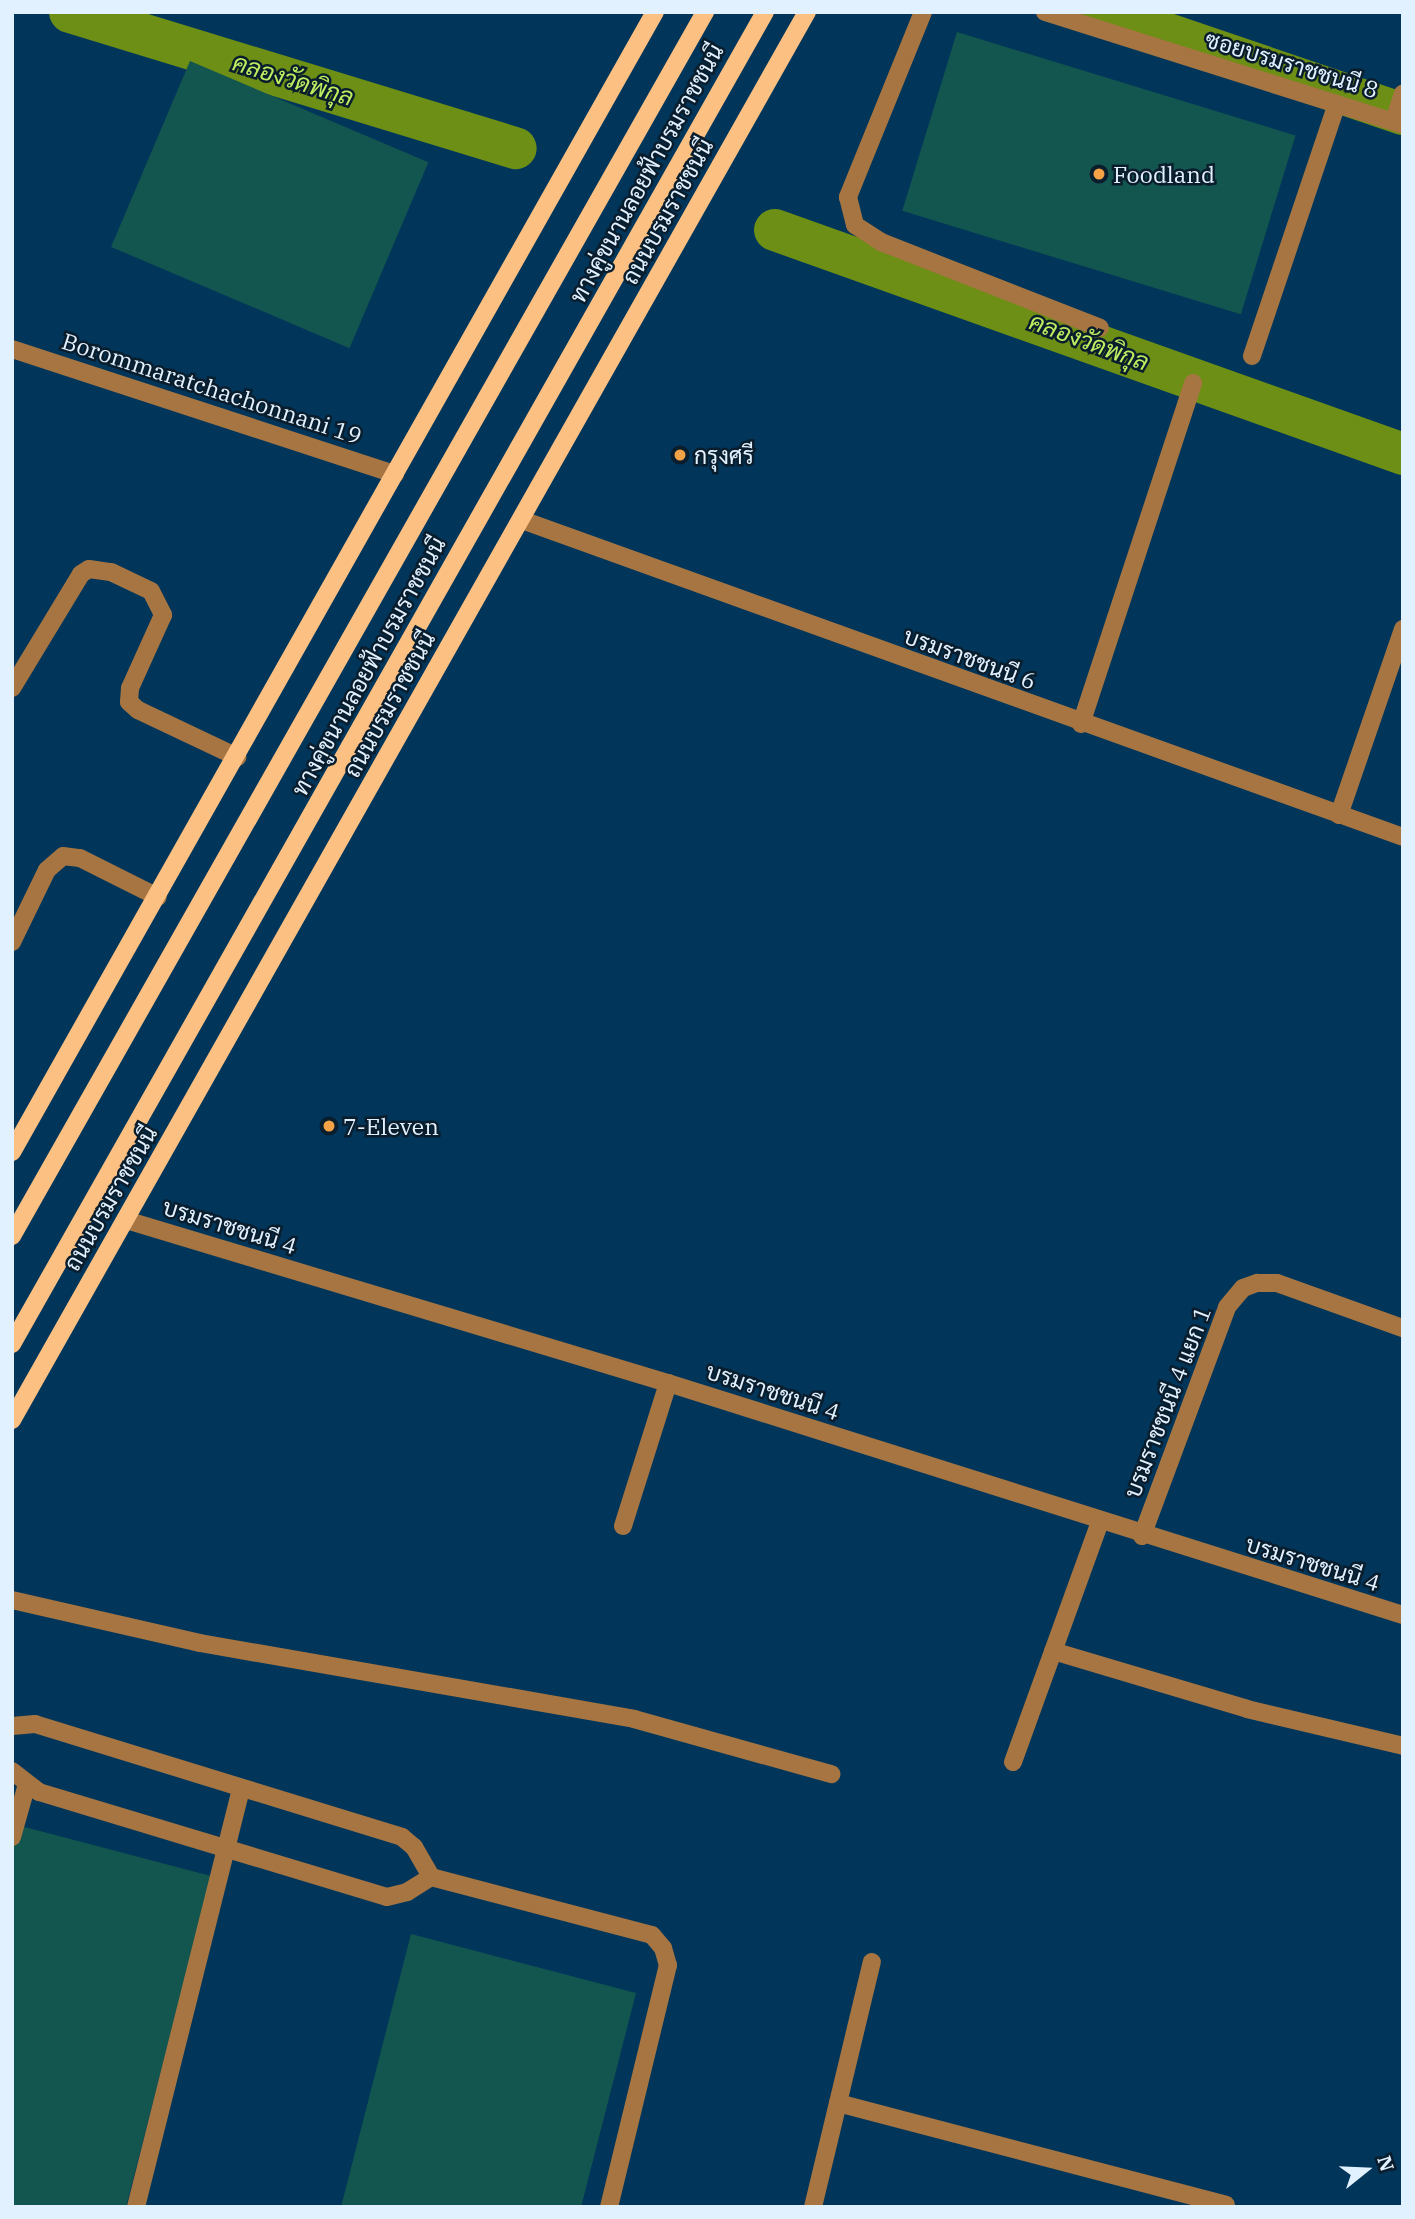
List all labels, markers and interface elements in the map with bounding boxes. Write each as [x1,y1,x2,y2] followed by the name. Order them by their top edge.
[1202,25,1382,103] street label: ซอยบรมราชชนนี 8
[563,39,729,307] street label: ทางคู่ขนานลอยฟ้าบรมราชชนนี
[229,48,357,112] water label: คลองวัดพิกุล
[616,133,718,289] street label: ถนนบรมราชชนนี
[1113,160,1215,188] place label: Foodland
[1091,166,1107,182] marker: Foodland
[1025,307,1153,377] water label: คลองวัดพิกุล
[59,326,365,450] street label: Borommaratchachonnani 19
[694,441,754,469] place label: กรุงศรี
[672,447,688,463] marker: กรุงศรี
[285,532,451,800] street label: ทางคู่ขนานลอยฟ้าบรมราชชนนี
[900,621,1040,695] street label: บรมราชชนนี 6
[338,626,440,782] street label: ถนนบรมราชชนนี
[343,1112,439,1140] place label: 7-Eleven
[321,1118,337,1134] marker: 7-Eleven
[57,1121,163,1275] street label: ถนนบรมราชชนนี
[160,1193,300,1259] street label: บรมราชชนนี 4
[1118,1302,1216,1502] street label: บรมราชชนนี 4 แยก 1
[703,1356,843,1426] street label: บรมราชชนนี 4
[1243,1530,1383,1596] street label: บรมราชชนนี 4
[1331,2135,1401,2205] north arrow
[1372,2153,1400,2174] text: N

